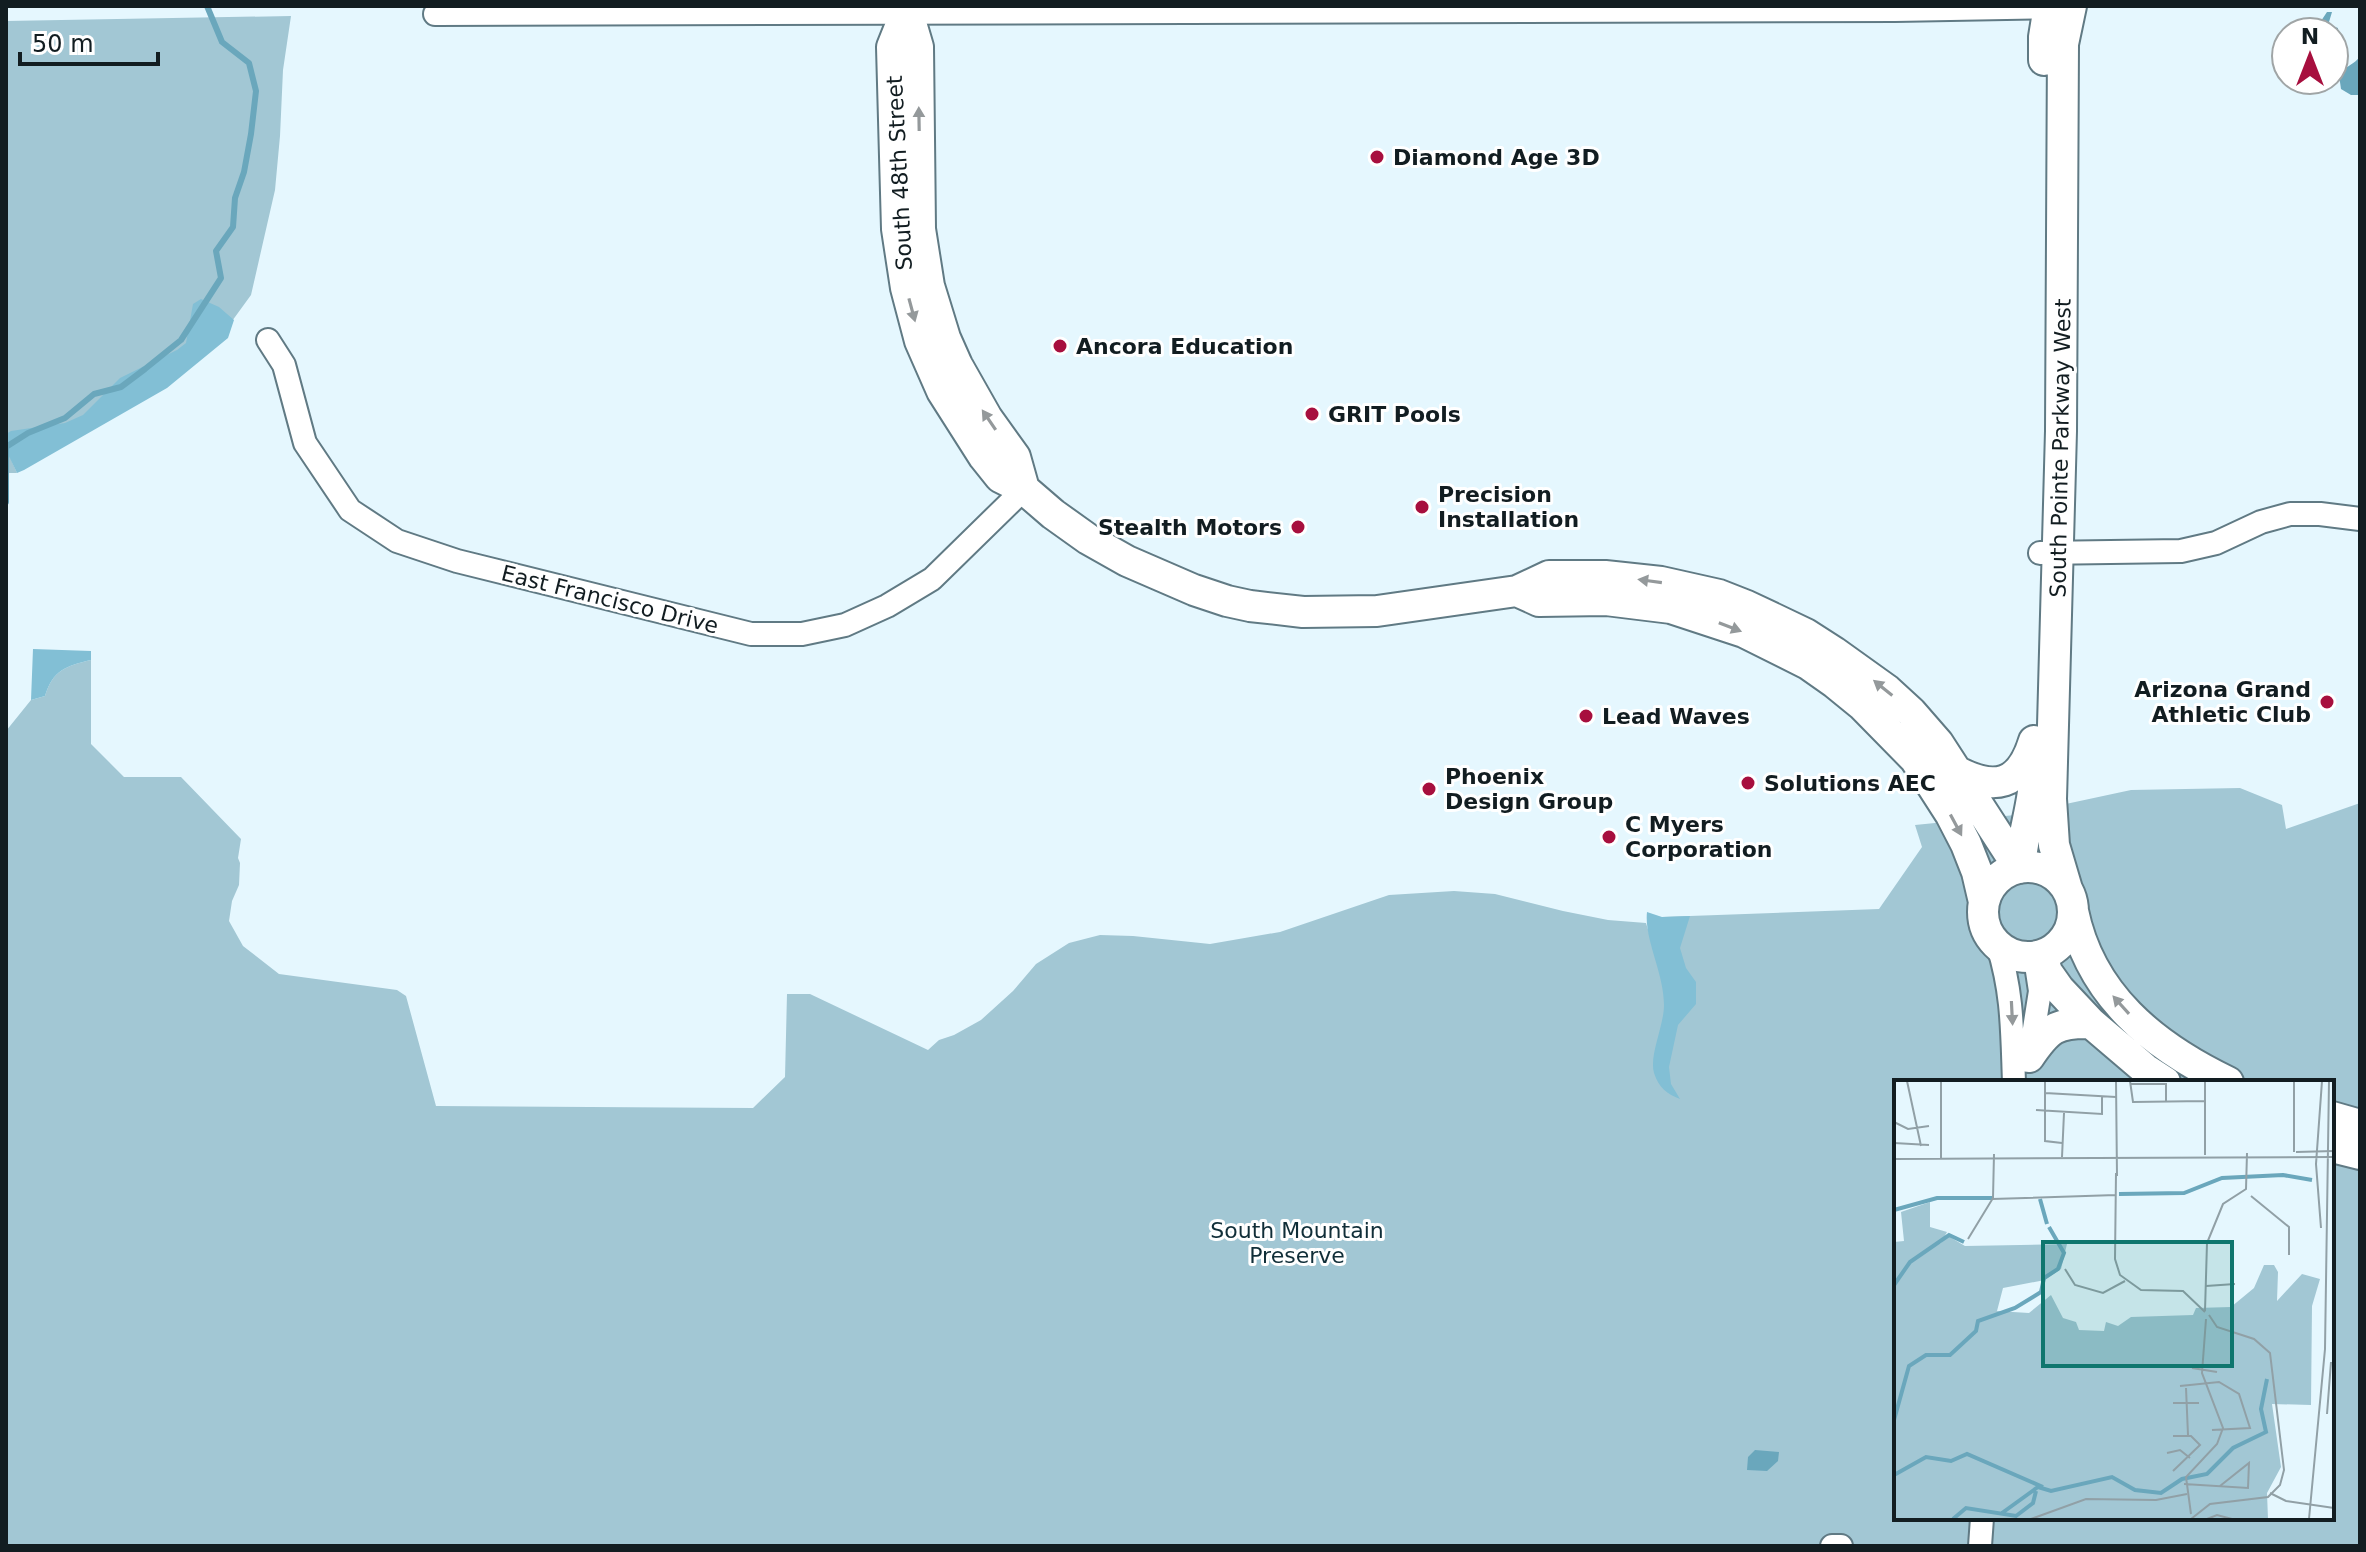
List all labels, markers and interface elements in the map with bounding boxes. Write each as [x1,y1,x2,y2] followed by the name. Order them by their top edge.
[20,16,158,66] scale bar
[2270,16,2350,96] north arrow
[2301,24,2319,49] text: N
[32,30,94,58] text: 50 m
[882,74,917,271] street label: South 48th Street
[912,106,925,131] one-way arrow
[1393,145,1600,170] place label: Diamond Age 3D
[1368,148,1386,166] marker: Diamond Age 3D
[906,297,918,322] one-way arrow
[2045,298,2076,598] street label: South Pointe Parkway West
[1076,334,1293,359] place label: Ancora Education
[1051,337,1069,355] marker: Ancora Education
[1328,402,1461,427] place label: GRIT Pools
[1303,405,1321,423] marker: GRIT Pools
[982,410,997,431] one-way arrow
[1438,482,1579,532] place label: Precision Installation
[1413,498,1431,516] marker: Precision Installation
[1098,515,1282,540] place label: Stealth Motors
[1289,518,1307,536] marker: Stealth Motors
[499,560,721,639] street label: East Francisco Drive
[1637,574,1662,587] one-way arrow
[1718,621,1742,634] one-way arrow
[2134,677,2311,727] place label: Arizona Grand Athletic Club
[1873,680,1893,697] one-way arrow
[2318,693,2336,711] marker: Arizona Grand Athletic Club
[1602,704,1750,729] place label: Lead Waves
[1577,707,1595,725] marker: Lead Waves
[1445,764,1613,814] place label: Phoenix Design Group
[1764,771,1936,796] place label: Solutions AEC
[1739,774,1757,792] marker: Solutions AEC
[1420,780,1438,798] marker: Phoenix Design Group
[1625,812,1773,862] place label: C Myers Corporation
[1949,814,1963,836] one-way arrow
[1600,828,1618,846] marker: C Myers Corporation
[2112,996,2130,1015] one-way arrow
[2006,1001,2019,1026] one-way arrow
[1894,1080,2334,1520] inset map
[1210,1218,1384,1268] park label: South Mountain Preserve

